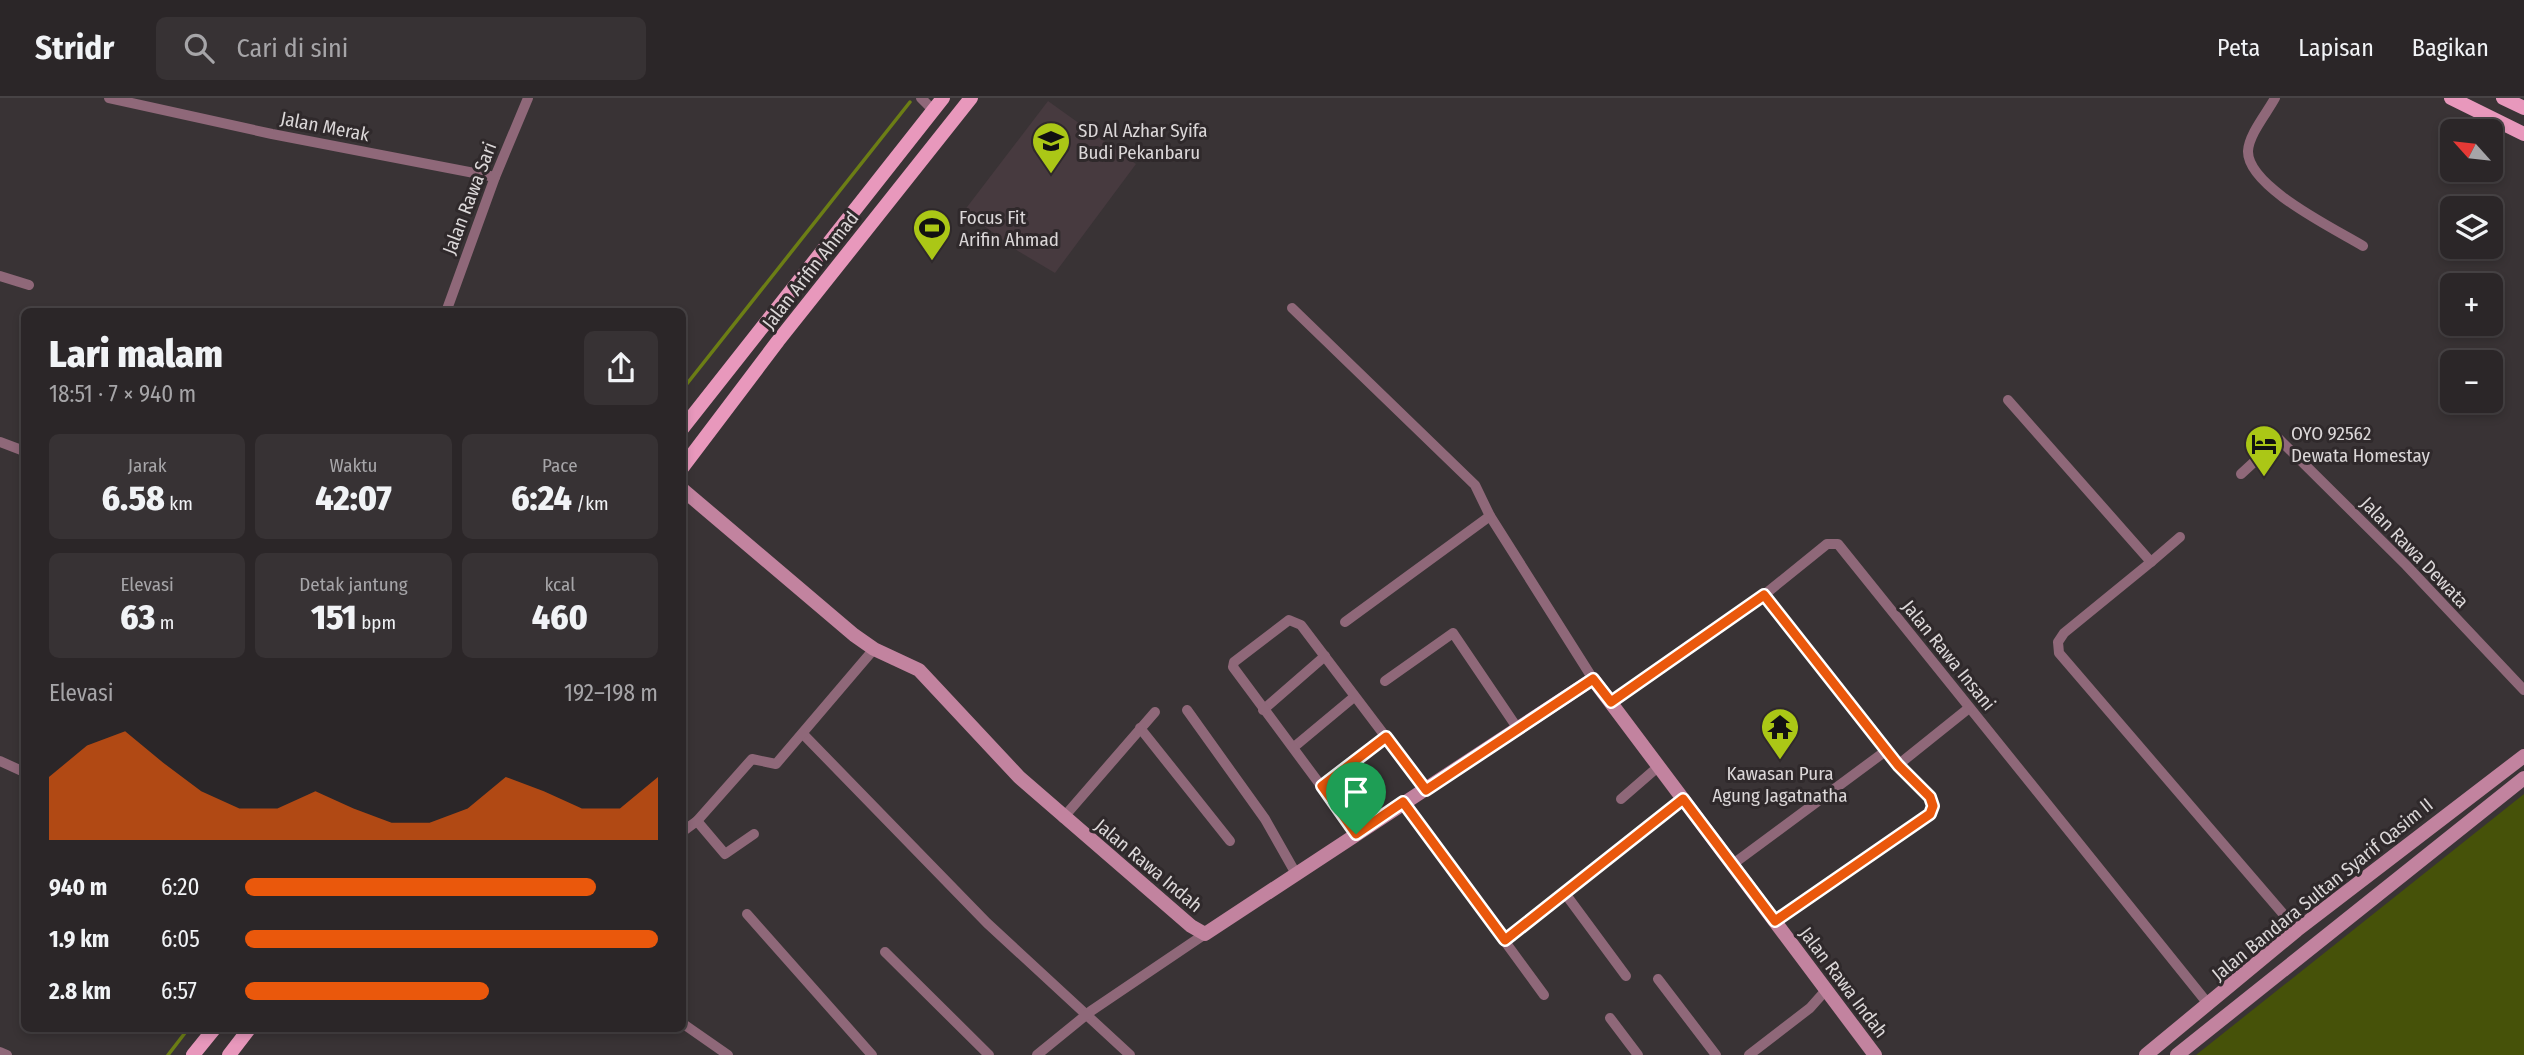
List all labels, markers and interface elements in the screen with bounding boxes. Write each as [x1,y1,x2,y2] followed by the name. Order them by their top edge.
[156,17,646,80] search box
[35,28,114,68] text: Stridr
[180,29,218,67] icon: search
[236,33,348,64] text: Cari di sini
[2217,34,2260,62] text: Peta
[2298,34,2374,62] text: Lapisan
[2412,34,2489,62] text: Bagikan
[278,107,371,146] street label: Jalan Merak
[1078,119,1208,164] place label: SD Al Azhar Syifa Budi Pekanbaru
[2440,119,2502,182] north arrow
[2440,119,2503,413] map controls
[1030,120,1072,175] school or university icon: SD Al Azhar Syifa Budi Pekanbaru
[437,139,501,258] street label: Jalan Rawa Sari
[2440,196,2503,259] button: layers
[959,206,1059,251] place label: Focus Fit Arifin Ahmad
[757,207,863,334] street label: Jalan Arifin Ahmad
[911,207,953,262] sports icon: Focus Fit Arifin Ahmad
[2440,273,2503,336] button: +
[49,331,223,377] text: Lari malam
[584,331,658,405] button: share
[2440,350,2503,413] button: −
[49,380,196,408] text: 18:51 · 7 × 940 m
[2291,422,2431,467] place label: OYO 92562 Dewata Homestay
[2243,423,2285,478] hotel icon: OYO 92562 Dewata Homestay
[128,454,167,477] text: Jarak
[330,454,377,477] text: Waktu
[542,454,578,477] text: Pace
[102,477,165,519] text: 6.58
[315,477,392,519] text: 42:07
[511,477,572,519] text: 6:24
[165,492,193,515] text: km
[572,492,609,515] text: /km
[2356,492,2474,613] street label: Jalan Rawa Dewata
[121,573,174,596] text: Elevasi
[299,573,408,596] text: Detak jantung
[544,573,575,596] text: kcal
[1897,595,2000,715] street label: Jalan Rawa Insani
[120,596,155,638] text: 63
[311,596,357,638] text: 151
[532,596,588,638] text: 460
[155,611,174,634] text: m
[357,611,396,634] text: bpm
[49,679,114,707] text: Elevasi
[564,679,658,707] text: 192–198 m
[1759,706,1801,761] temple icon: Kawasan Pura Agung Jagatnatha
[1326,762,1386,834] pin
[1712,762,1848,807] place label: Kawasan Pura Agung Jagatnatha
[1337,773,1375,811] icon: arrive
[2207,793,2437,986] street label: Jalan Bandara Sultan Syarif Qasim II
[1090,814,1207,917] street label: Jalan Rawa Indah
[49,873,107,901] text: 940 m
[161,873,199,901] text: 6:20
[1794,922,1893,1042] street label: Jalan Rawa Indah
[49,925,109,953] text: 1.9 km
[161,925,200,953] text: 6:05
[49,977,111,1005] text: 2.8 km
[161,977,197,1005] text: 6:57

